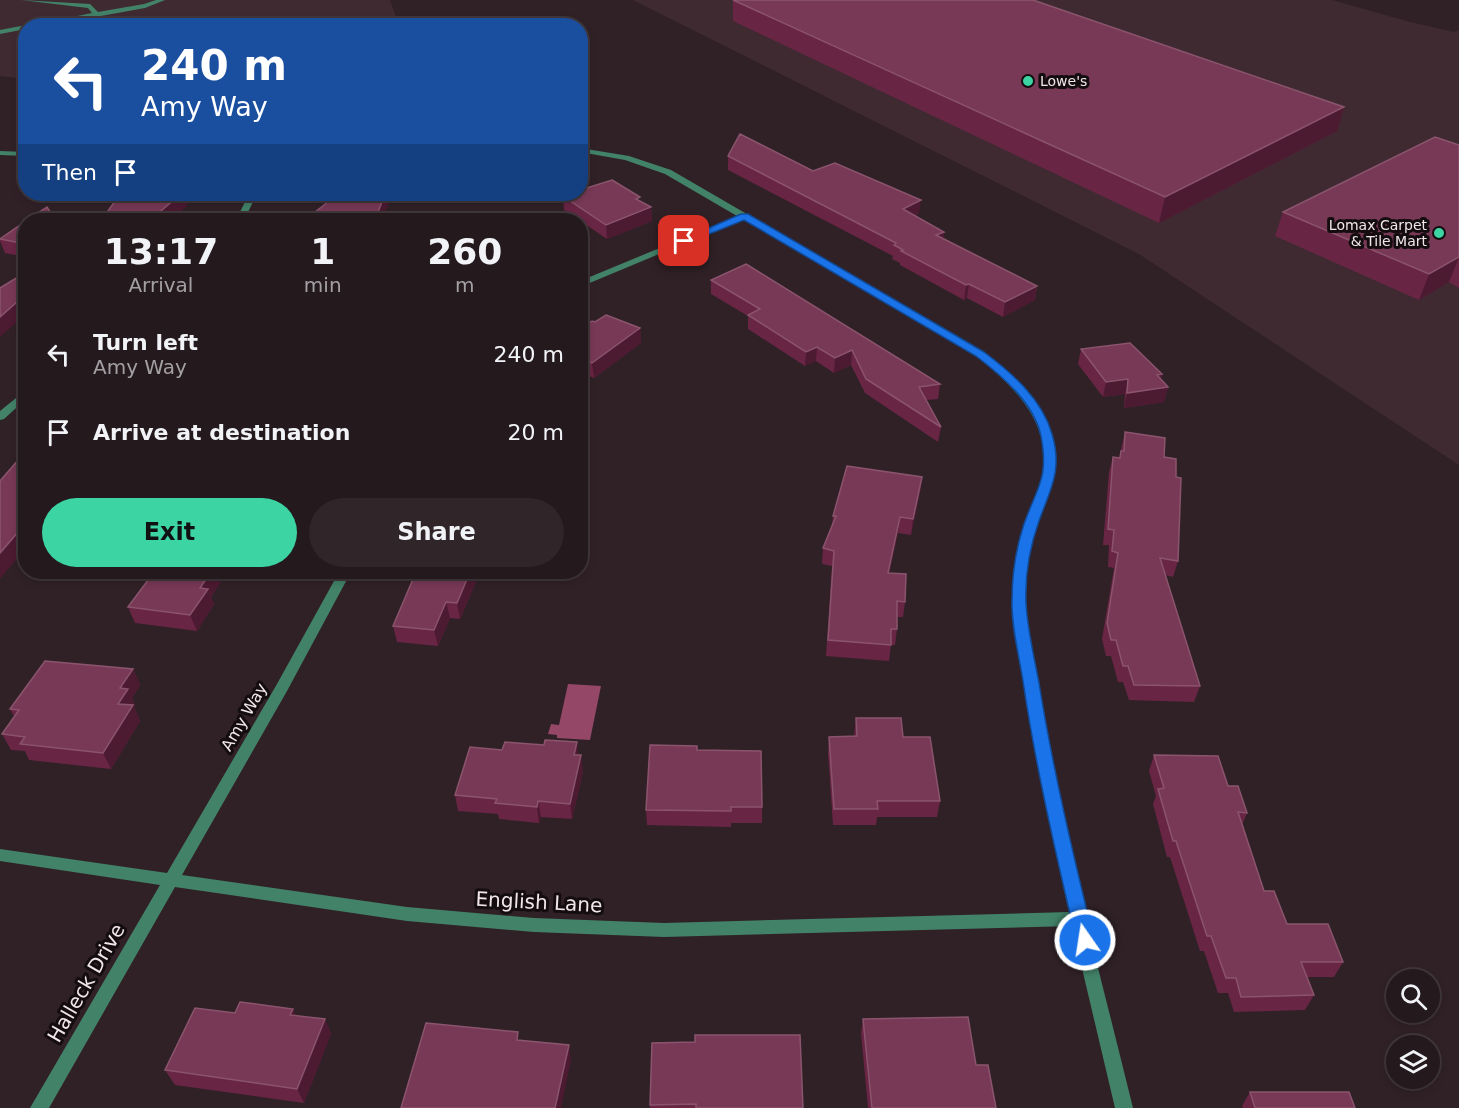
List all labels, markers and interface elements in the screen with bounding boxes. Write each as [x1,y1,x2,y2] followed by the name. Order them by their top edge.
[141,41,287,90] text: 240 m
[42,42,120,120] icon: left
[1040,73,1087,89] place label: Lowe's
[1021,74,1035,88] marker: Lowe's
[141,91,268,122] text: Amy Way
[109,156,142,189] icon: arrive
[42,160,97,185] text: Then
[658,215,709,266] pin
[1329,217,1428,249] place label: Lomax Carpet & Tile Mart
[667,224,700,257] icon: arrive
[1432,226,1446,240] marker: Lomax Carpet & Tile Mart
[104,231,218,272] text: 13:17
[310,231,335,272] text: 1
[427,231,502,272] text: 260
[128,273,193,297] text: Arrival
[304,273,342,297] text: min
[455,273,475,297] text: m
[93,330,198,355] text: Turn left
[42,338,75,371] icon: left
[494,342,564,367] text: 240 m
[93,355,187,379] text: Amy Way
[42,416,75,449] icon: arrive
[93,420,350,445] text: Arrive at destination
[508,420,564,445] text: 20 m
[42,498,297,567] button: Exit
[309,498,564,567] button: Share
[217,680,271,754] street label: Amy Way
[475,887,603,917] street label: English Lane
[1053,908,1117,972] position arrow
[42,919,130,1047] street label: Halleck Drive
[1386,969,1440,1089] map controls
[1386,969,1440,1023] button: search
[1386,1035,1440,1089] button: layers

